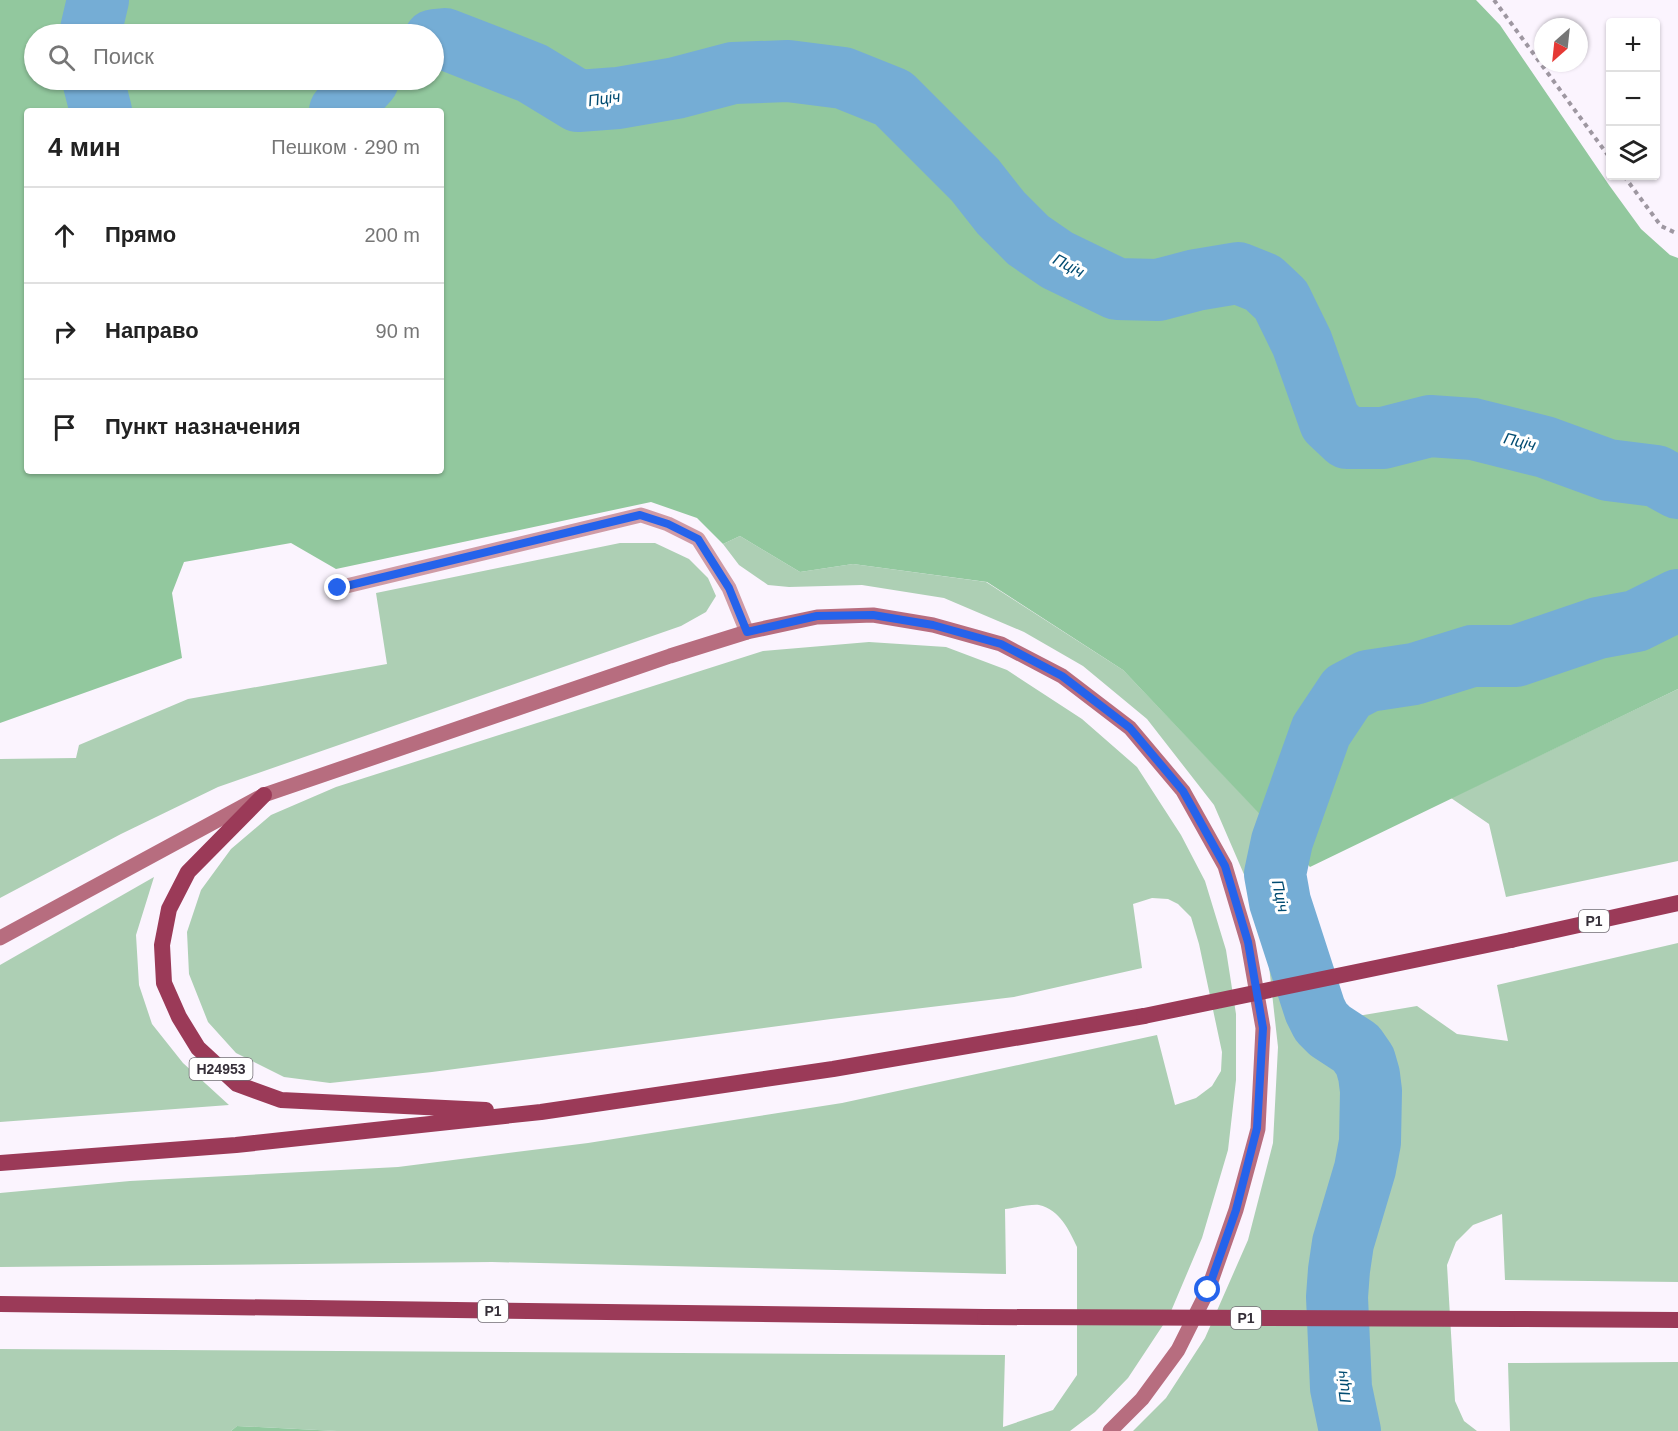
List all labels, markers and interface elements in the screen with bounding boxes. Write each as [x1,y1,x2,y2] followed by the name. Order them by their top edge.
[1534,18,1588,72] north arrow
[1606,18,1660,180] map controls
[1606,18,1660,72] button: +
[24,24,444,90] search box
[45,41,78,74] icon: search
[93,44,154,69] text: Поиск
[1606,72,1660,126] button: −
[587,88,621,109] water label: Пціч
[1606,126,1660,180] button: layers
[48,132,121,162] text: 4 мин
[271,136,420,158] text: Пешком · 290 m
[48,219,81,252] icon: ahead
[105,222,176,247] text: Прямо
[364,224,420,246] text: 200 m
[1050,250,1087,281] water label: Пціч
[48,315,81,348] icon: right
[105,318,199,343] text: Направо
[376,320,420,342] text: 90 m
[48,411,81,444] icon: arrive
[105,414,301,439] text: Пункт назначения
[1502,429,1538,454] water label: Пціч
[324,574,350,600] route end
[1269,878,1292,914] water label: Пціч
[1579,910,1609,932] road number: Р1
[190,1058,252,1080] road number: Н24953
[1194,1276,1220,1302] route start
[478,1300,508,1322] road number: Р1
[1231,1307,1261,1329] road number: Р1
[1333,1370,1354,1404] water label: Пціч

